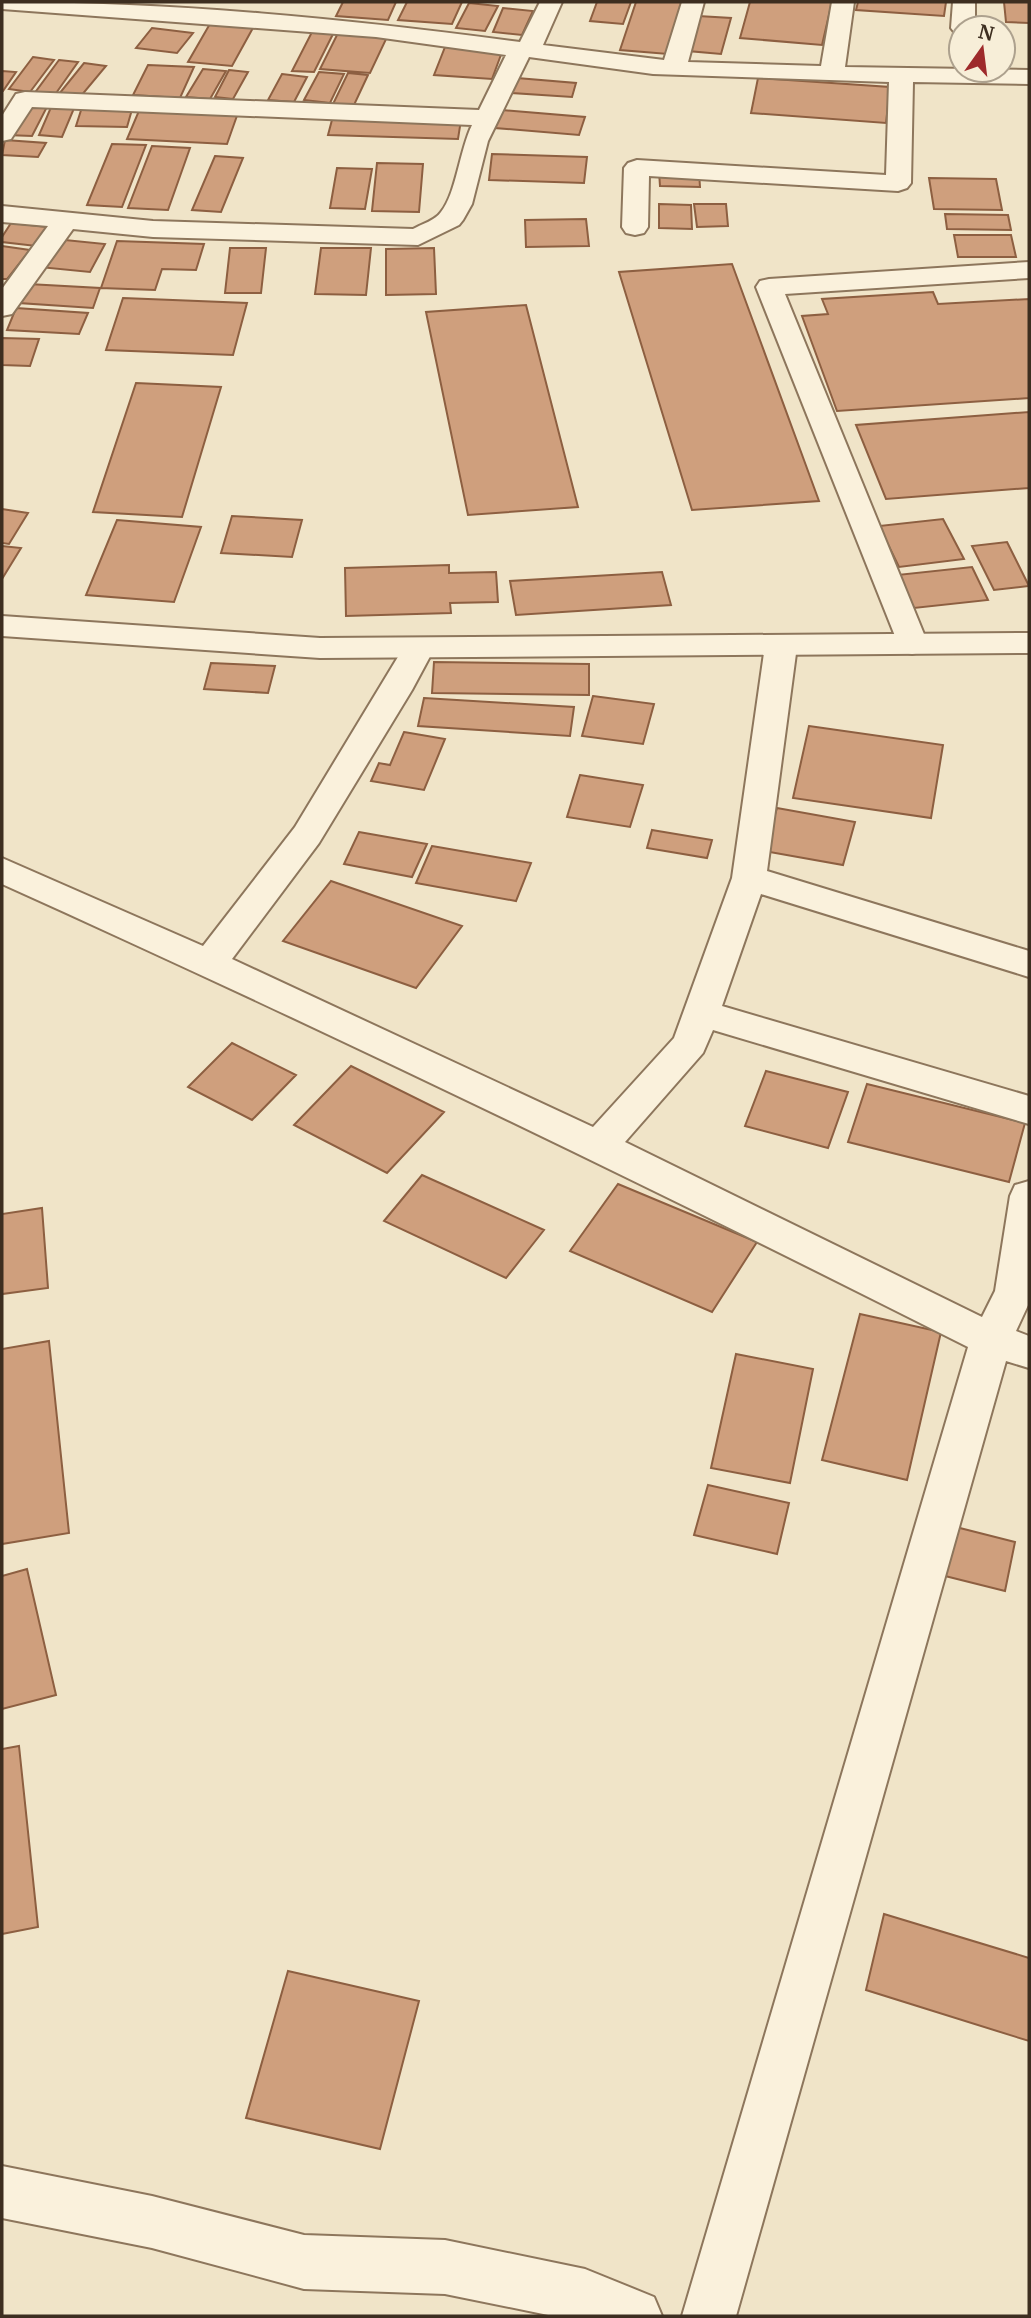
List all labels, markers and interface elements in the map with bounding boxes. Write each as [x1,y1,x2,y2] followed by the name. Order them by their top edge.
[947,14,1017,84] north arrow
[976,19,996,46] text: N

